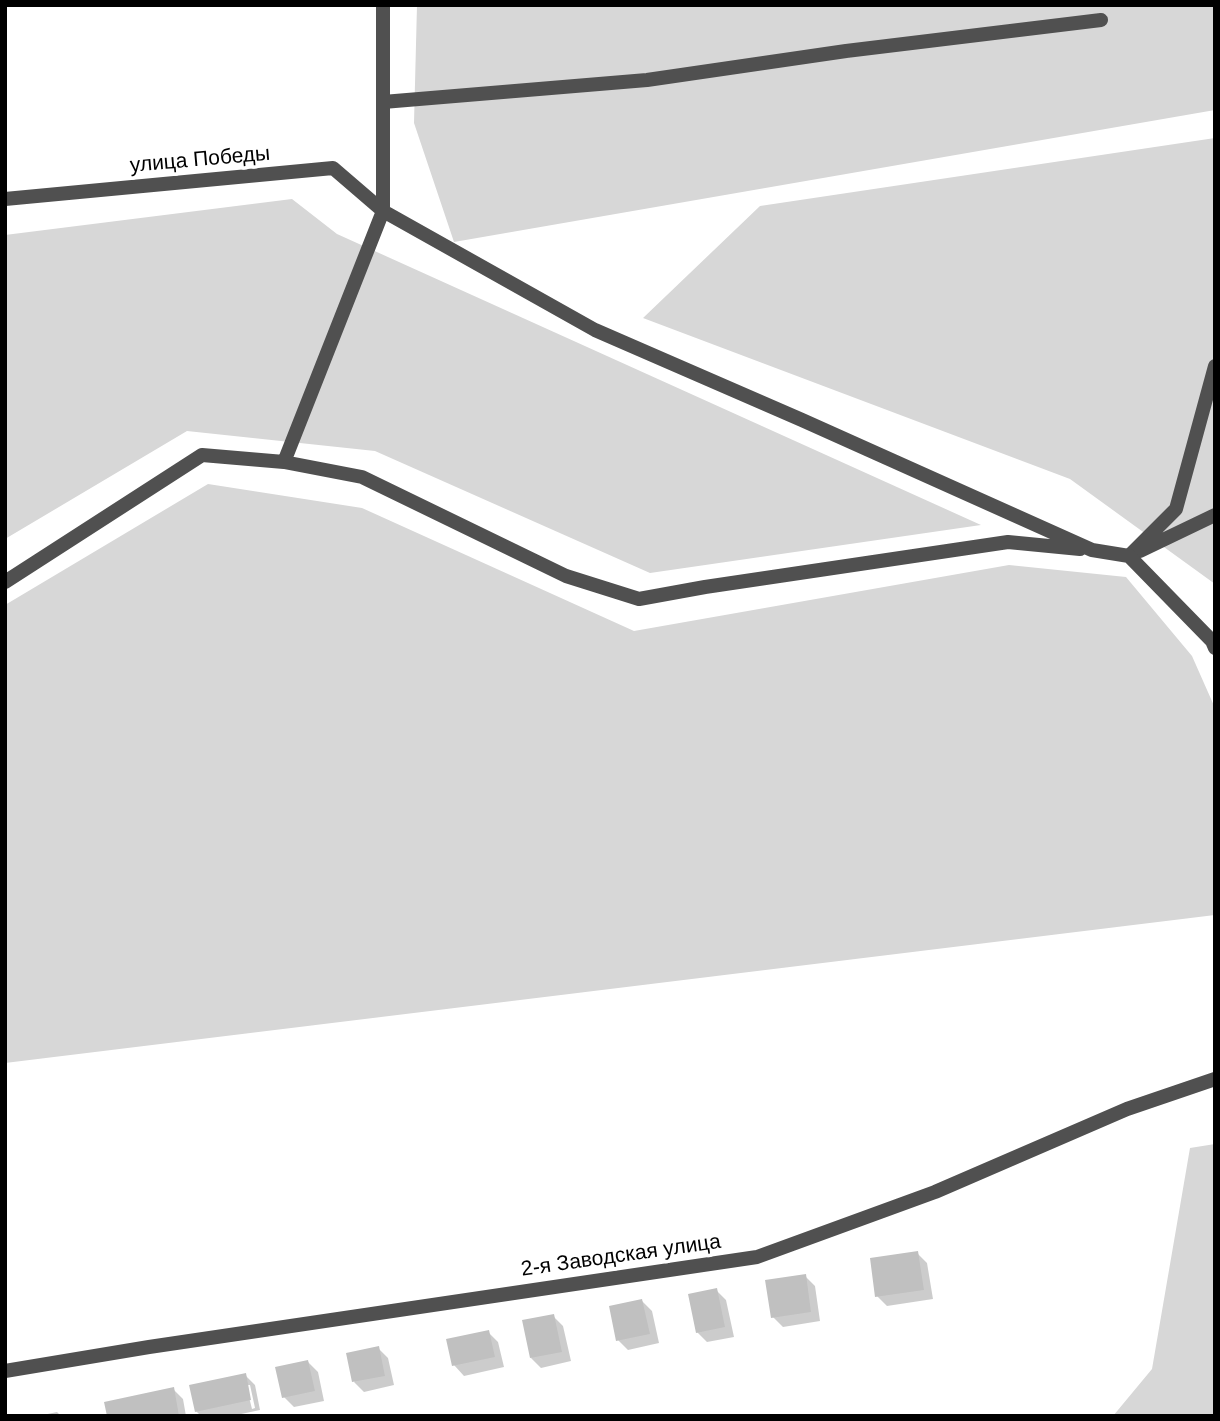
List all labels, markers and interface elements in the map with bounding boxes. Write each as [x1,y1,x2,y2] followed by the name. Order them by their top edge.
[129,141,271,179] street label: улица Победы
[520,1230,722,1282] street label: 2-я Заводская улица

